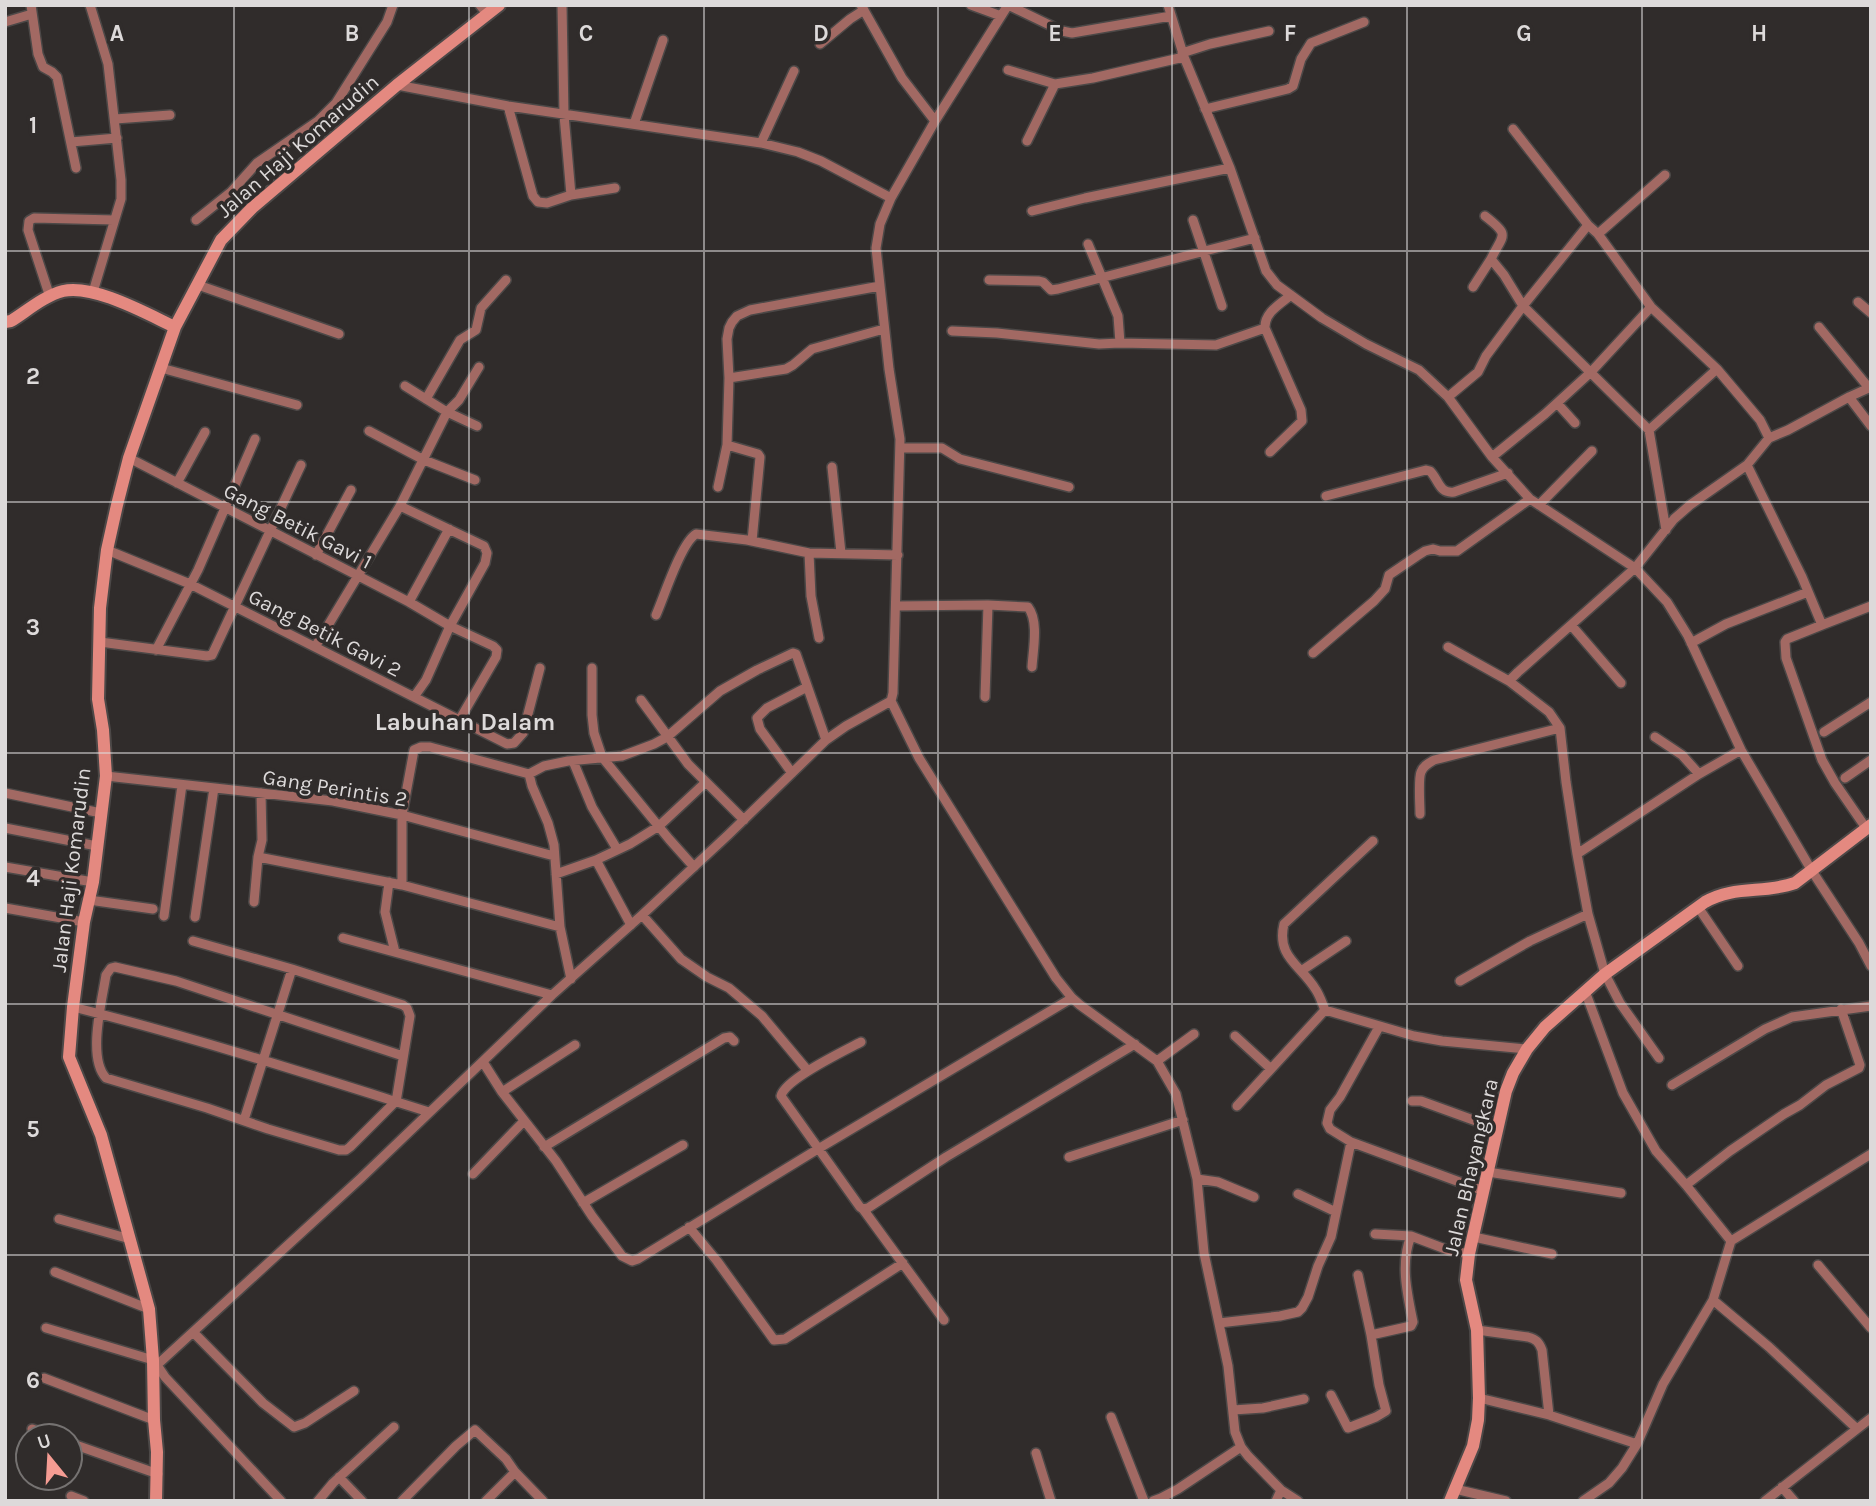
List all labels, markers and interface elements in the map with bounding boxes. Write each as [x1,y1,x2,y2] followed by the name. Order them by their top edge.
[110,20,124,47] text: A
[345,20,359,47] text: B
[579,20,593,47] text: C
[813,20,829,47] text: D
[1048,20,1062,47] text: E
[1284,20,1296,47] text: F
[1516,20,1532,47] text: G
[1751,20,1767,47] text: H
[213,69,383,223] street label: Jalan Haji Komarudin
[29,112,37,139] text: 1
[26,363,40,390] text: 2
[220,478,376,574] street label: Gang Betik Gavi 1
[244,584,406,682] street label: Gang Betik Gavi 2
[26,614,40,641] text: 3
[375,708,555,736] district label: Labuhan Dalam
[261,765,409,811] street label: Gang Perintis 2
[47,766,95,974] street label: Jalan Haji Komarudin
[26,865,40,892] text: 4
[1439,1076,1503,1258] street label: Jalan Bhayangkara
[26,1116,40,1143] text: 5
[26,1367,40,1394] text: 6
[14,1422,84,1492] north arrow
[34,1429,54,1454] text: U

